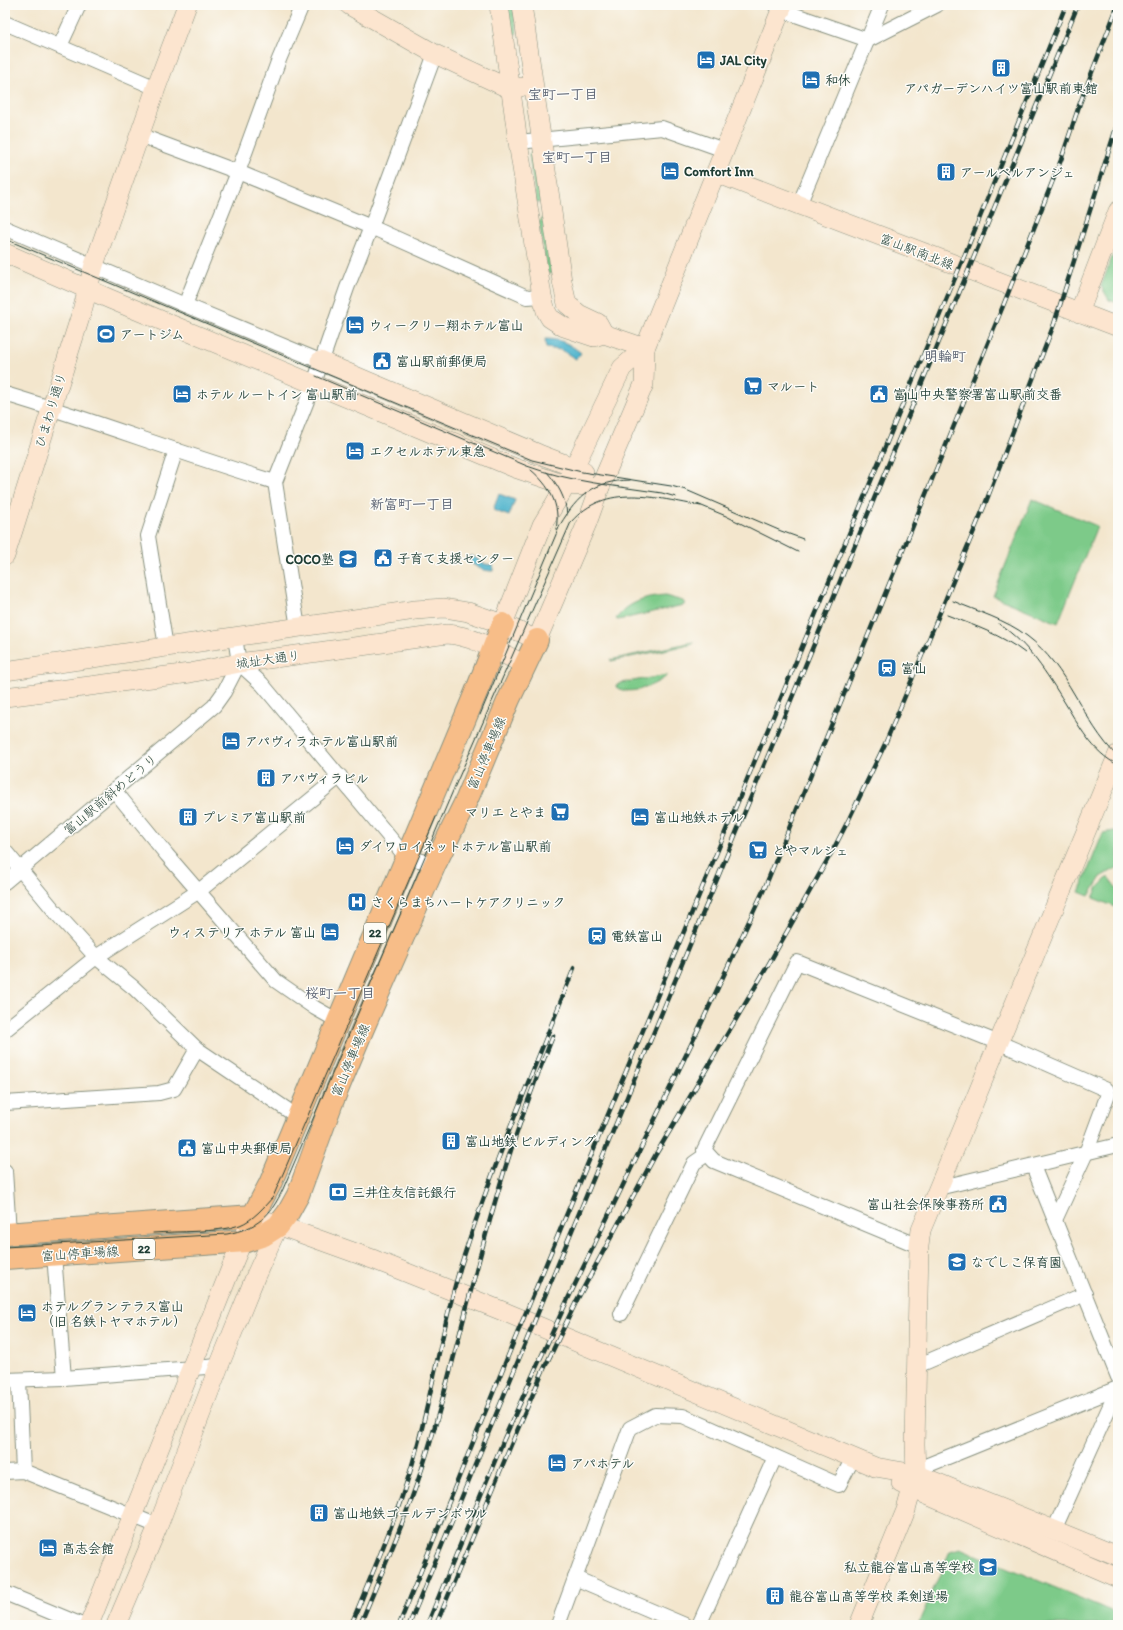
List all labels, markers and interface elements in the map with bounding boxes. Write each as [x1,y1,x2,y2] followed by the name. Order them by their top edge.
[695,49,717,71] hotel icon: JAL City
[719,53,768,69] place label: JAL City
[990,57,1012,79] building icon: アパガーデンハイツ富山駅前東館
[800,69,822,91] hotel icon: 和休
[825,73,851,88] place label: 和休
[904,81,1098,96] place label: アパガーデンハイツ富山駅前東館
[528,86,598,103] district label: 宝町一丁目
[542,149,612,166] district label: 宝町一丁目
[659,160,681,182] hotel icon: Comfort Inn
[935,161,957,183] building icon: アールベルアンジェ
[684,164,754,179] place label: Comfort Inn
[960,165,1075,180] place label: アールベルアンジェ
[878,230,957,273] street label: 富山駅南北線
[344,314,366,336] hotel icon: ウィークリー翔ホテル富山
[369,318,523,333] place label: ウィークリー翔ホテル富山
[95,323,117,345] sports icon: アートジム
[120,327,184,342] place label: アートジム
[924,348,966,365] district label: 明輪町
[371,350,393,372] public building icon: 富山駅前郵便局
[396,354,487,369] place label: 富山駅前郵便局
[32,371,69,450] street label: ひまわり通り
[742,375,764,397] supermarket icon: マルート
[767,379,819,394] place label: マルート
[171,383,193,405] hotel icon: ホテル ルートイン 富山駅前
[868,383,890,405] public building icon: 富山中央警察署富山駅前交番
[196,387,358,402] place label: ホテル ルートイン 富山駅前
[893,387,1062,402] place label: 富山中央警察署富山駅前交番
[344,440,366,462] hotel icon: エクセルホテル東急
[369,444,486,459] place label: エクセルホテル東急
[370,496,454,513] district label: 新富町一丁目
[372,547,394,569] public building icon: 子育て支援センター
[337,548,359,570] school or university icon: COCO塾
[397,551,514,566] place label: 子育て支援センター
[285,552,334,567] place label: COCO塾
[235,648,301,671] street label: 城址大通り
[876,657,898,679] station icon: 富山
[901,661,927,676] place label: 富山
[464,713,509,792] street label: 富山停車場線
[220,730,242,752] hotel icon: アパヴィラホテル富山駅前
[245,734,398,749] place label: アパヴィラホテル富山駅前
[61,751,160,838] street label: 富山駅前斜めどうり
[255,767,277,789] building icon: アパヴィラビル
[280,771,369,786] place label: アパヴィラビル
[549,801,571,823] supermarket icon: マリエ とやま
[465,805,546,820] place label: マリエ とやま
[177,806,199,828] building icon: プレミア富山駅前
[629,806,651,828] hotel icon: 富山地鉄ホテル
[202,810,306,825] place label: プレミア富山駅前
[654,810,744,825] place label: 富山地鉄ホテル
[334,835,356,857] hotel icon: ダイワロイネットホテル富山駅前
[359,839,551,854] place label: ダイワロイネットホテル富山駅前
[747,839,769,861] supermarket icon: とやマルシェ
[772,843,848,858] place label: とやマルシェ
[346,891,368,913] hospital icon: さくらまちハートケアクリニック
[371,895,565,910] place label: さくらまちハートケアクリニック
[319,921,341,943] hotel icon: ウィステリア ホテル 富山
[364,923,386,943] road number: 22
[168,925,316,940] place label: ウィステリア ホテル 富山
[586,925,608,947] station icon: 電鉄富山
[611,929,663,944] place label: 電鉄富山
[305,985,375,1002] district label: 桜町一丁目
[328,1020,373,1099] street label: 富山停車場線
[440,1130,462,1152] building icon: 富山地鉄 ビルディング
[465,1134,596,1149] place label: 富山地鉄 ビルディング
[176,1137,198,1159] public building icon: 富山中央郵便局
[201,1141,292,1156] place label: 富山中央郵便局
[327,1181,349,1203] bank icon: 三井住友信託銀行
[352,1185,456,1200] place label: 三井住友信託銀行
[987,1193,1009,1215] public building icon: 富山社会保険事務所
[867,1197,984,1212] place label: 富山社会保険事務所
[133,1239,155,1259] road number: 22
[41,1243,120,1264] street label: 富山停車場線
[946,1251,968,1273] school or university icon: なでしこ保育園
[971,1255,1062,1270] place label: なでしこ保育園
[41,1299,186,1329] place label: ホテルグランテラス富山 （旧 名鉄トヤマホテル）
[16,1302,38,1324] hotel icon: ホテルグランテラス富山 （旧 名鉄トヤマホテル）
[546,1452,568,1474] hotel icon: アパホテル
[571,1456,634,1471] place label: アパホテル
[308,1502,330,1524] building icon: 富山地鉄ゴールデンボウル
[333,1506,487,1521] place label: 富山地鉄ゴールデンボウル
[37,1537,59,1559] hotel icon: 高志会館
[62,1541,114,1556] place label: 高志会館
[977,1556,999,1578] school or university icon: 私立龍谷富山高等学校
[844,1560,974,1575] place label: 私立龍谷富山高等学校
[764,1585,786,1607] building icon: 龍谷富山高等学校 柔剣道場
[789,1589,948,1604] place label: 龍谷富山高等学校 柔剣道場

